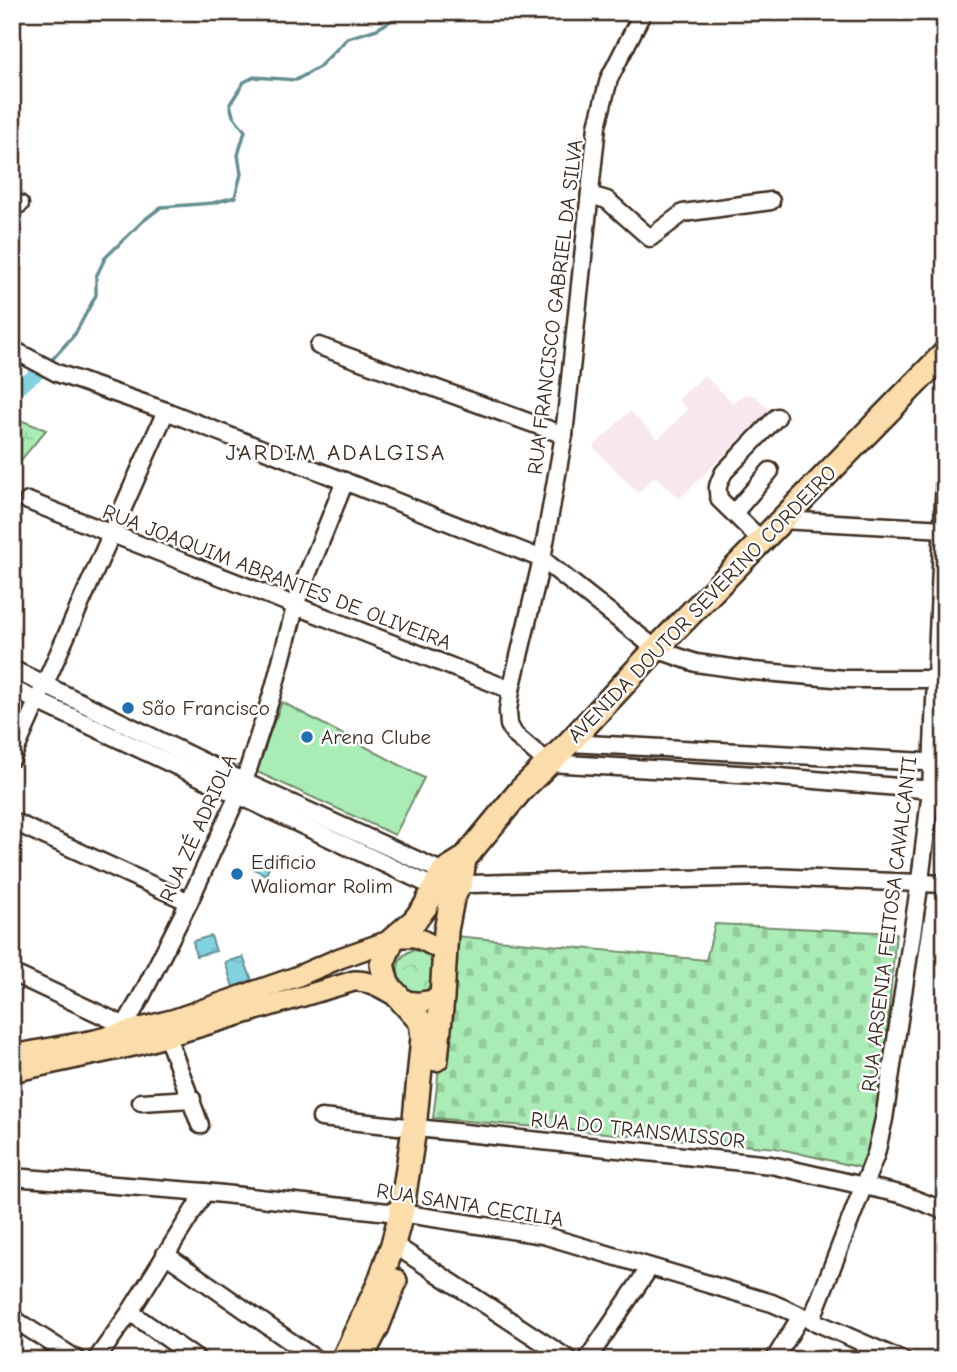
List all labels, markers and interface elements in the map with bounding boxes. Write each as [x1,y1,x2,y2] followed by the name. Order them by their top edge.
[523,138,587,476] street label: RUA FRANCISCO GABRIEL DA SILVA
[226,439,446,466] district label: JARDIM ADALGISA
[563,460,841,748] street label: AVENIDA DOUTOR SEVERINO CORDEIRO
[99,499,455,655] street label: RUA JOAQUIM ABRANTES DE OLIVEIRA
[142,696,270,720] place label: São Francisco
[120,700,136,716] marker: São Francisco
[321,725,431,749] place label: Arena Clube
[299,729,315,745] marker: Arena Clube
[155,750,241,906] street label: RUA ZÉ ADRIOLA
[857,755,921,1093] street label: RUA ARSENIA FEITOSA CAVALCANTI
[251,850,393,898] place label: Edificio Waliomar Rolim
[229,866,245,882] marker: Edificio Waliomar Rolim
[529,1107,747,1153] street label: RUA DO TRANSMISSOR
[375,1178,565,1232] street label: RUA SANTA CECILIA

